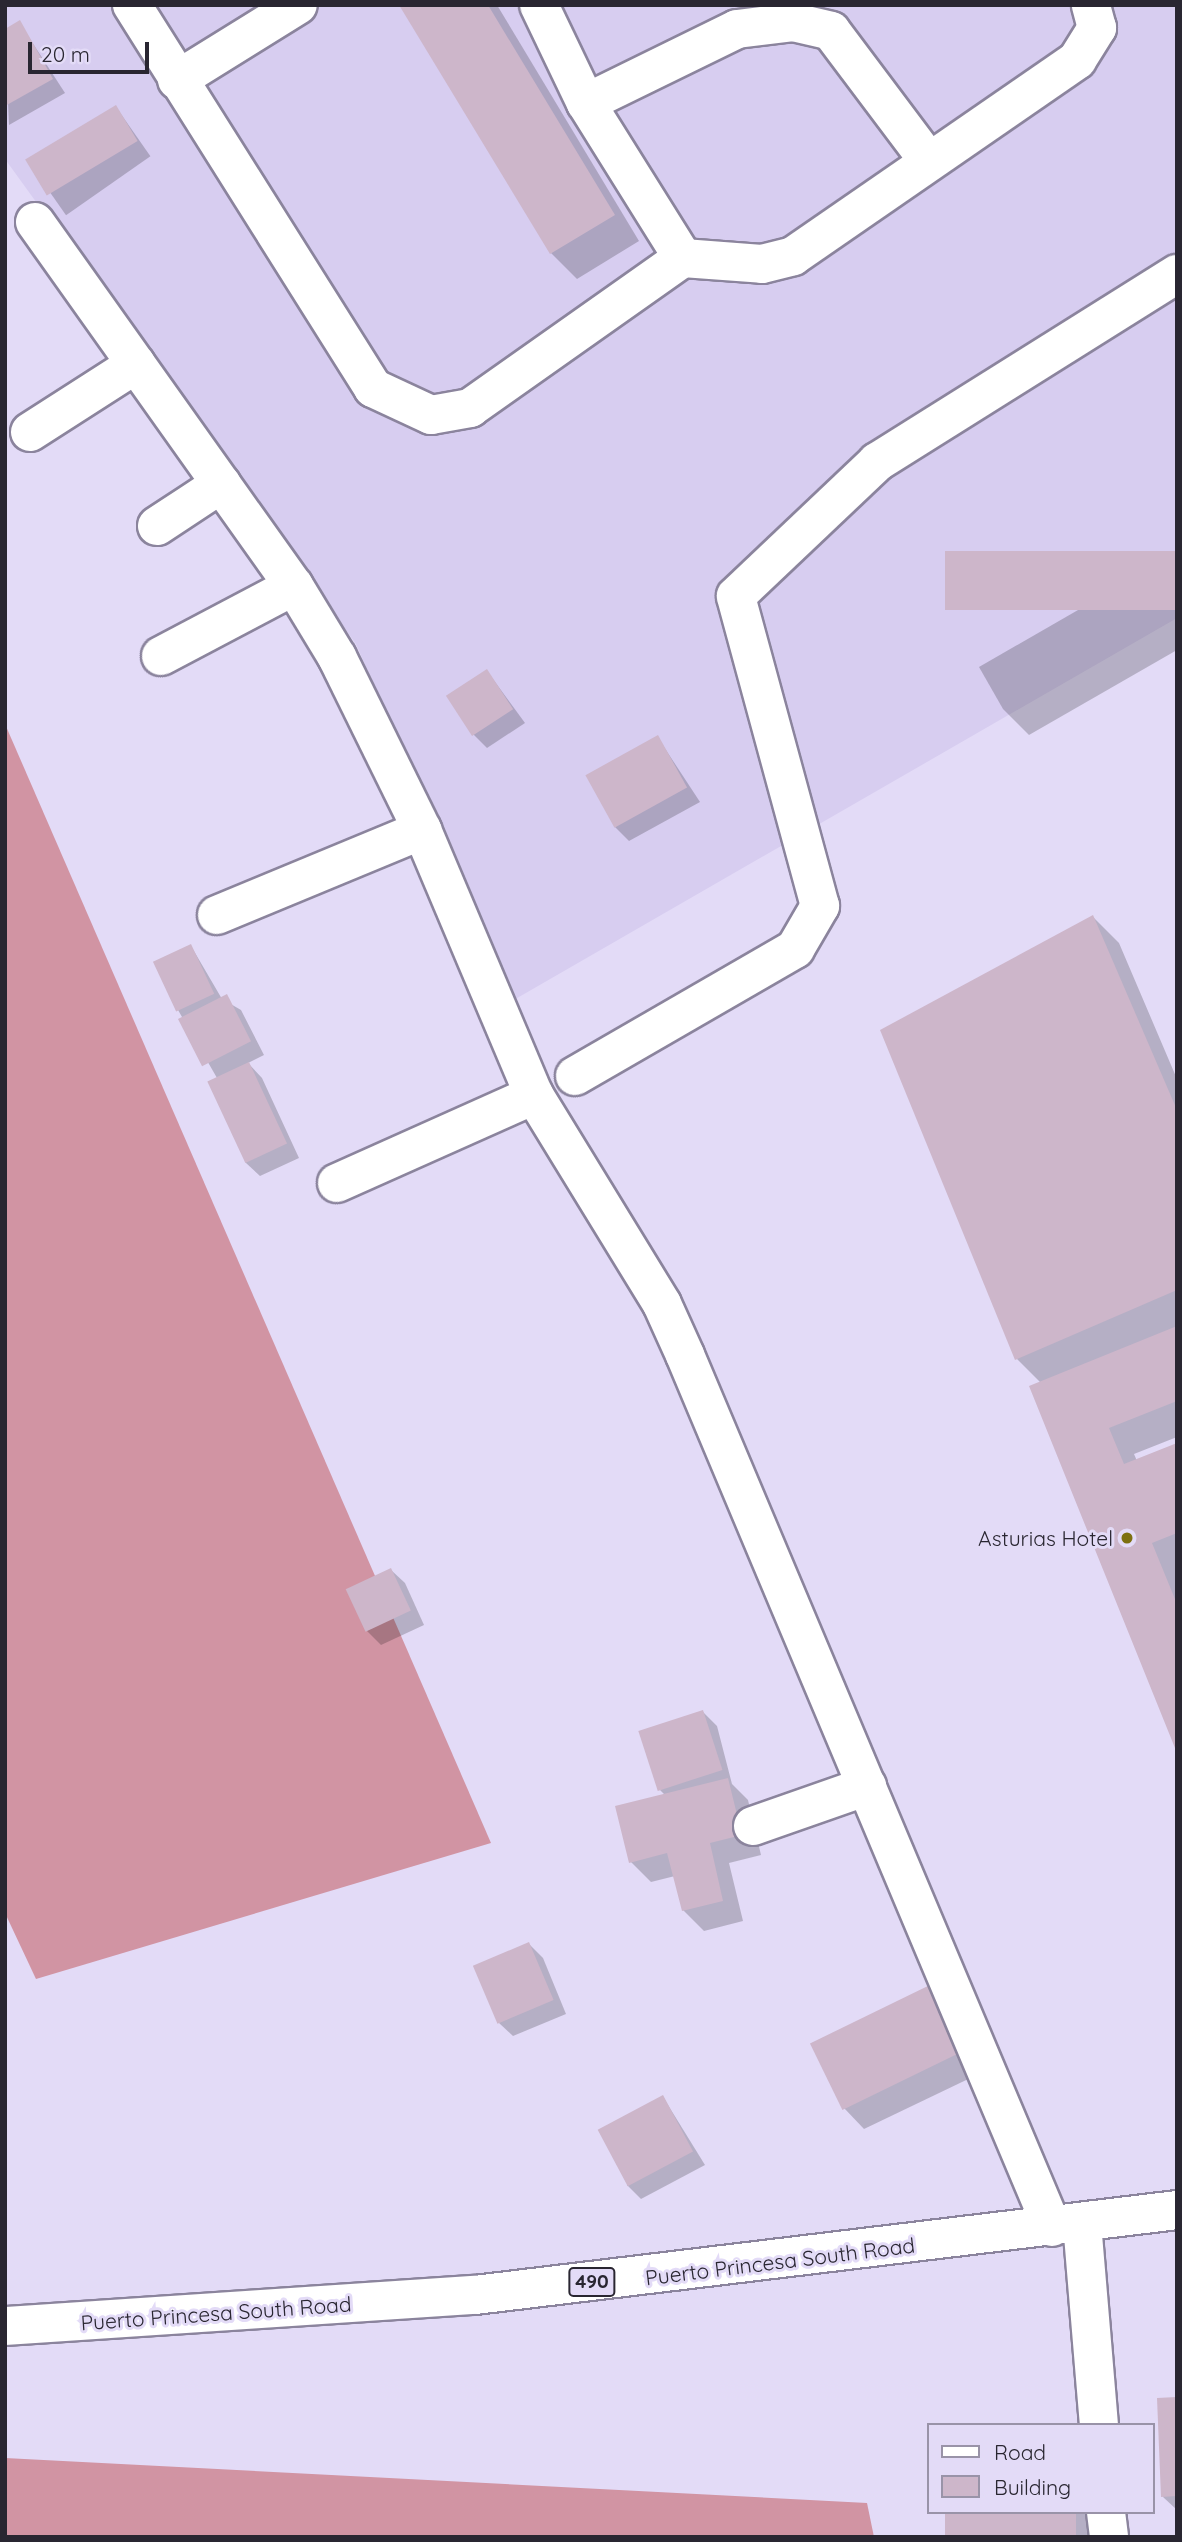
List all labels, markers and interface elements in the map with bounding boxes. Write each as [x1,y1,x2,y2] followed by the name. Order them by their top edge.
[32,28,152,72] scale bar
[41,41,90,67] text: 20 m
[978,1525,1113,1551] place label: Asturias Hotel
[1119,1530,1135,1546] marker: Asturias Hotel
[644,2232,916,2290] street label: Puerto Princesa South Road
[568,2266,616,2298] road number: 490
[80,2291,352,2335] street label: Puerto Princesa South Road
[926,2423,1154,2514] legend
[994,2439,1046,2465] text: Road
[994,2474,1071,2500] text: Building

